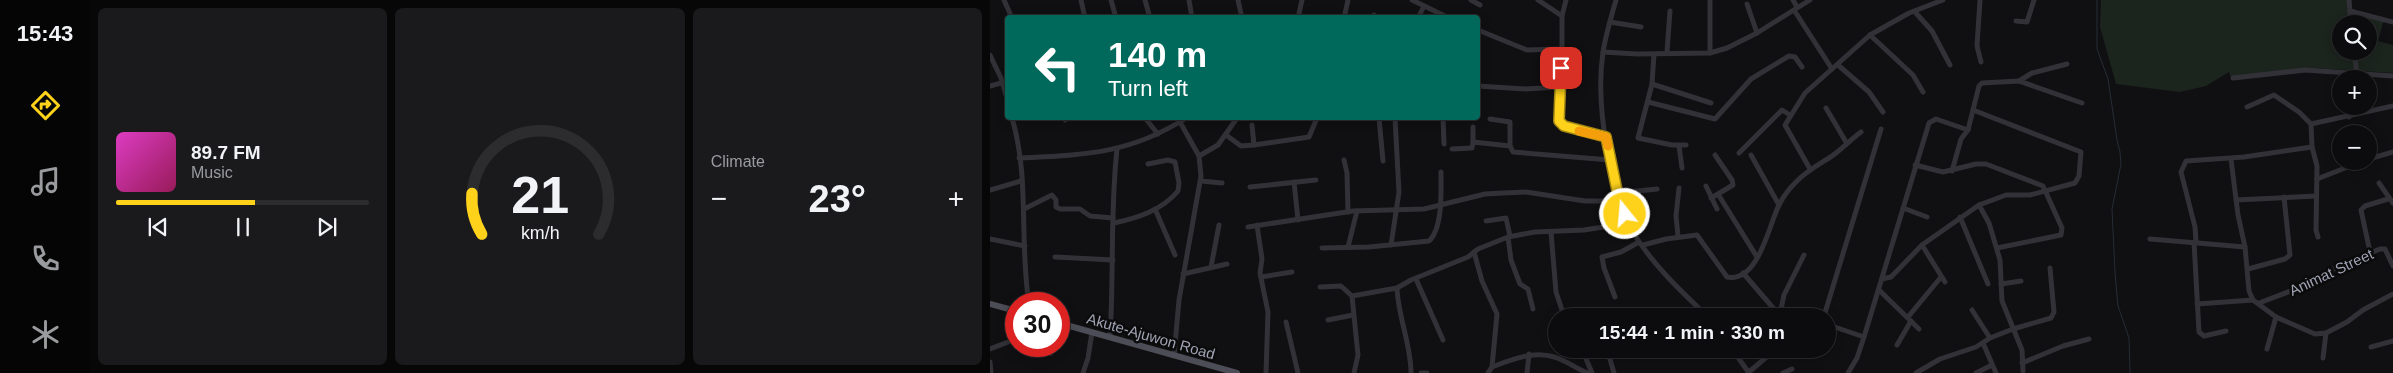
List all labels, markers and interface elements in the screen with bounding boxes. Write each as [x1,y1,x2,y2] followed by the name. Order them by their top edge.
[2332,15,2377,170] map controls
[2332,15,2377,60] button: search
[17,21,73,46] text: 15:43
[1025,35,1090,100] icon: left
[1108,35,1207,74] text: 140 m
[1540,47,1582,89] pin
[1547,54,1575,82] icon: arrive
[2332,70,2377,115] button: +
[1108,76,1188,101] text: Turn left
[28,88,63,123] icon: directions
[2332,125,2377,170] button: −
[191,142,261,163] text: 89.7 FM
[711,153,765,170] text: Climate
[28,164,63,199] icon: music
[191,164,233,181] text: Music
[511,166,569,224] text: 21
[809,178,866,220] text: 23°
[711,183,727,214] text: −
[948,183,964,214] text: +
[1598,187,1650,239] position arrow
[144,213,172,241] icon: previous
[229,213,257,241] icon: pause
[313,213,341,241] icon: next
[521,223,559,243] text: km/h
[28,241,63,276] icon: phone
[2286,245,2377,299] street label: Animat Street
[1005,292,1070,357] speed limit sign: 30
[1085,310,1217,362] street label: Akute-Ajuwon Road
[28,317,63,352] icon: climate
[1599,322,1785,343] text: 15:44 · 1 min · 330 m

